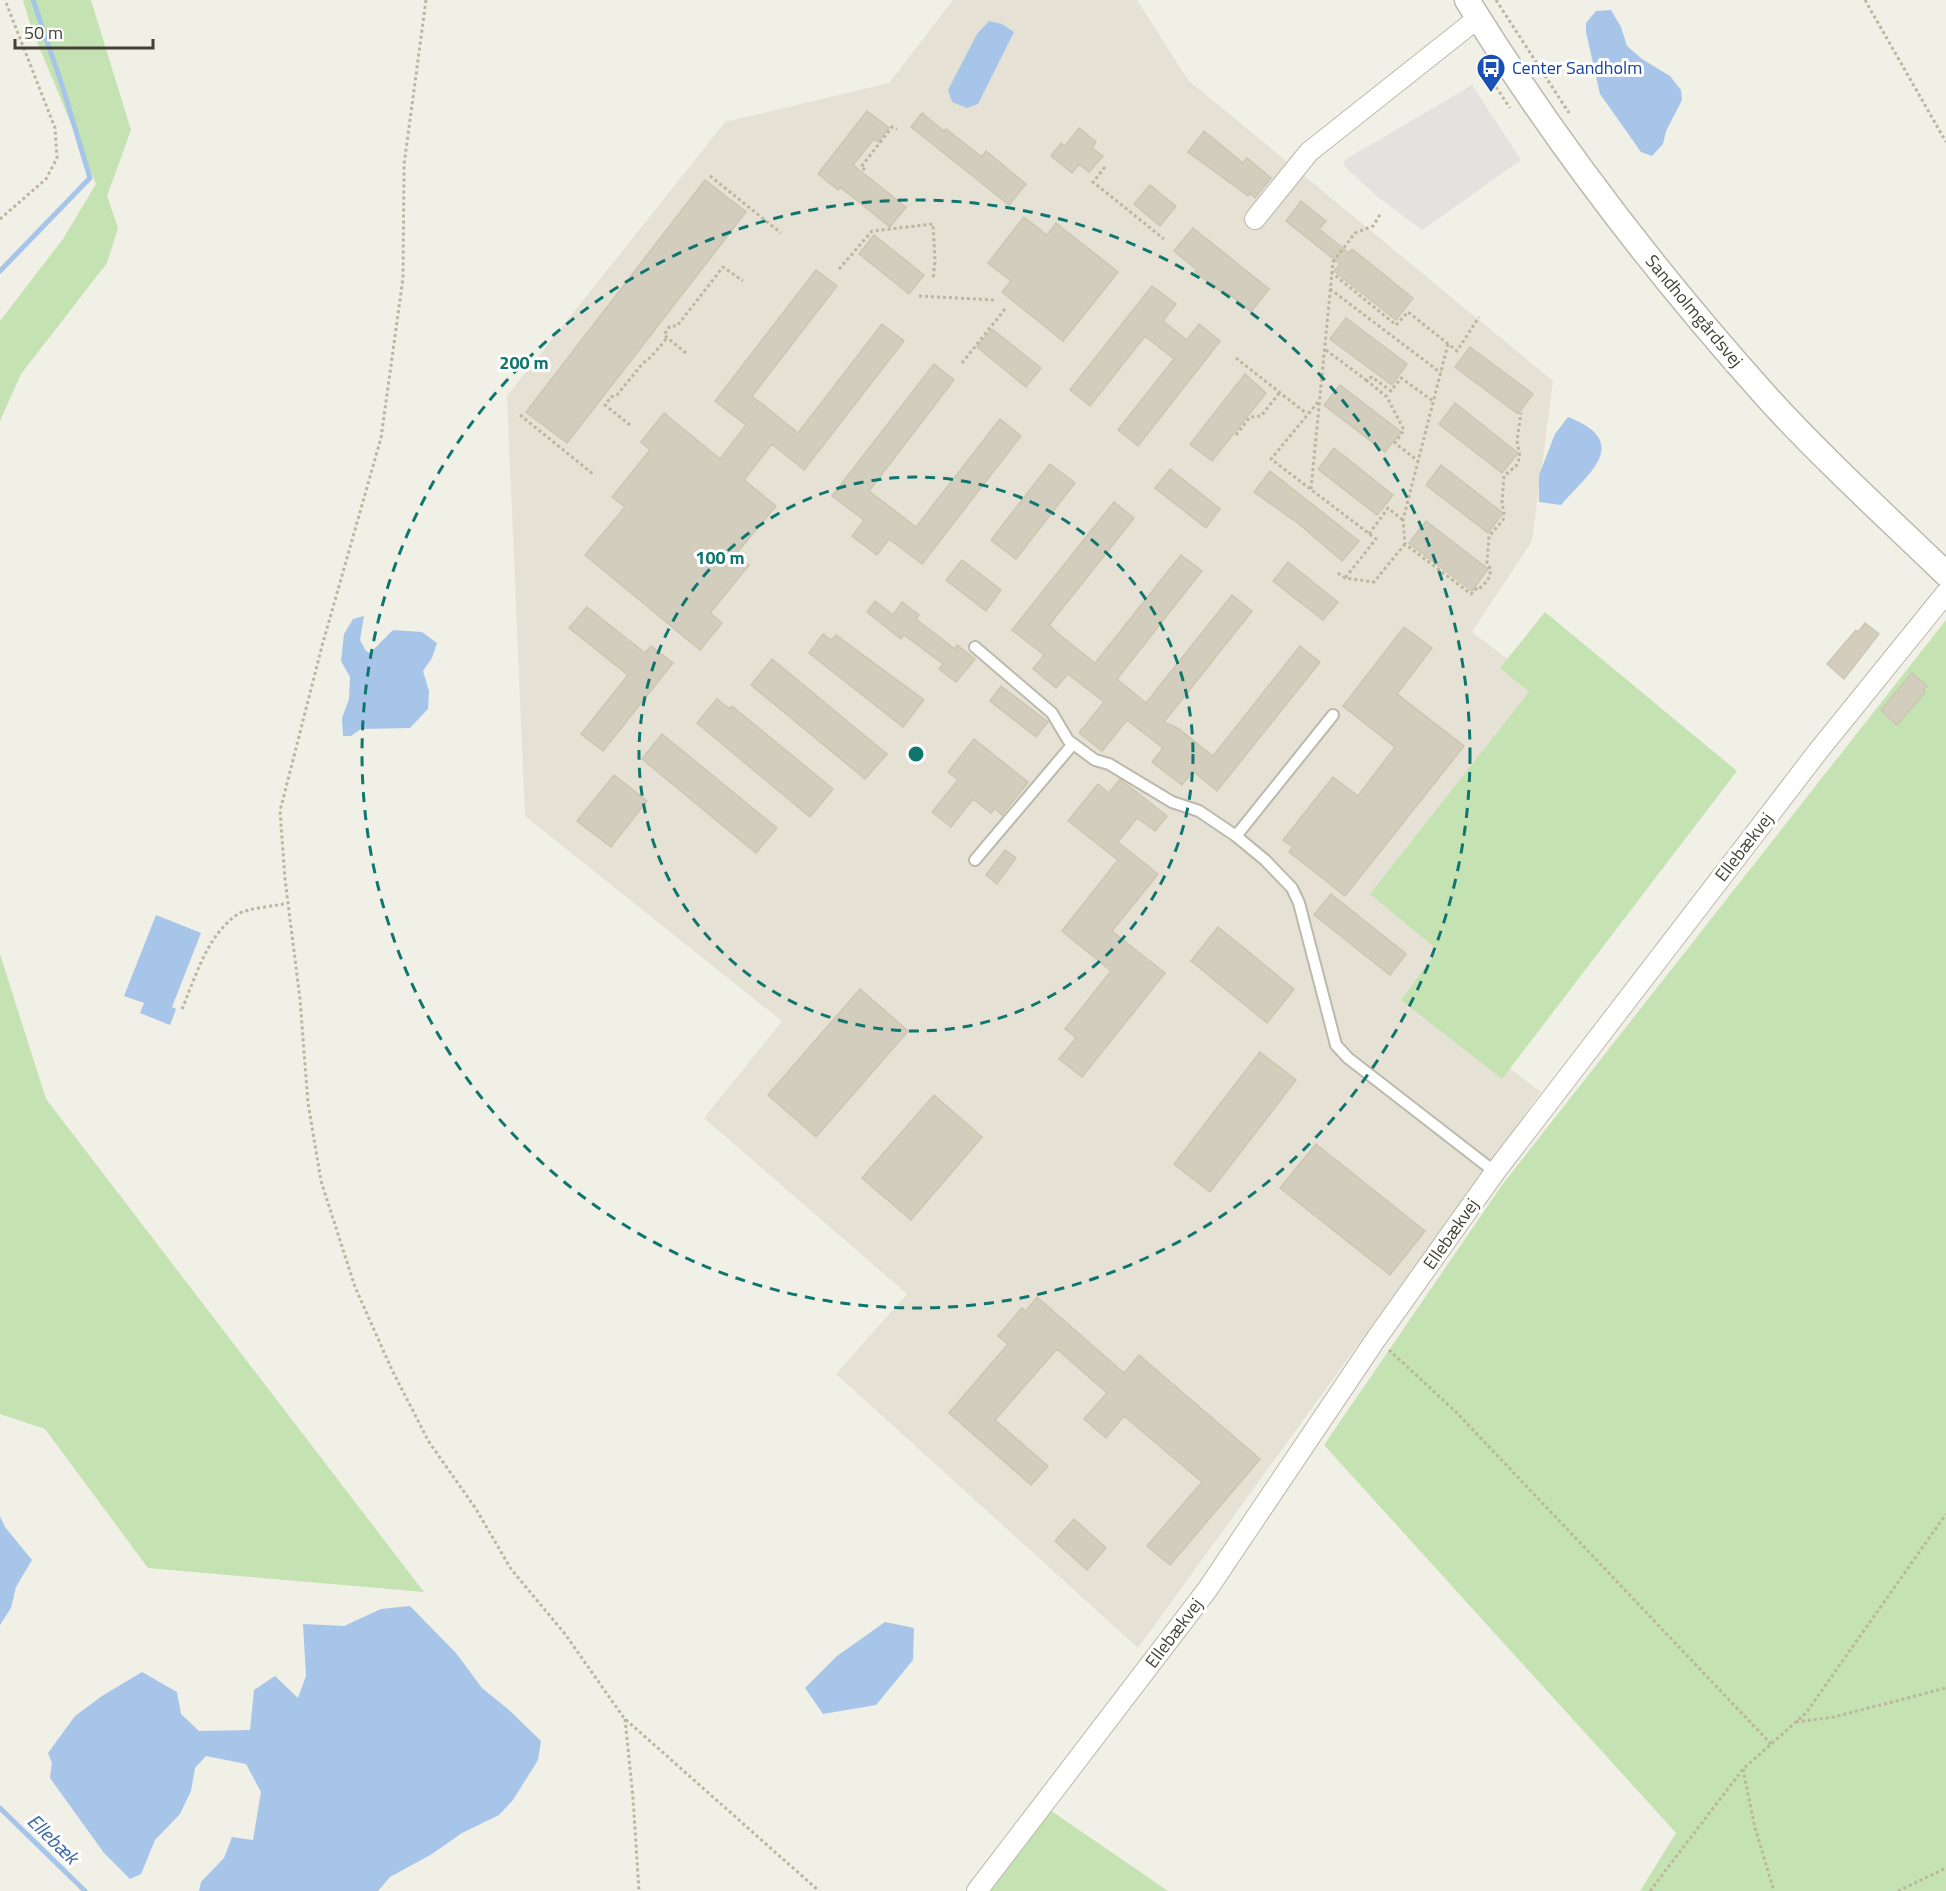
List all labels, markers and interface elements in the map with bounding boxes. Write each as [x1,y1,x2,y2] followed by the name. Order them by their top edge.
[15,12,153,50] scale bar
[24,19,63,46] text: 50 m
[1475,52,1507,94] bus stop icon: Center Sandholm
[1512,54,1642,81] place label: Center Sandholm
[1639,248,1750,373] street label: Sandholmgårdsvej
[499,349,549,376] text: 200 m
[695,544,745,571] text: 100 m
[906,744,926,764] centre of rings
[1708,806,1779,887] street label: Ellebækvej
[1416,1193,1485,1275] street label: Ellebækvej
[1138,1592,1209,1673] street label: Ellebækvej
[20,1806,88,1873] water label: Ellebæk

